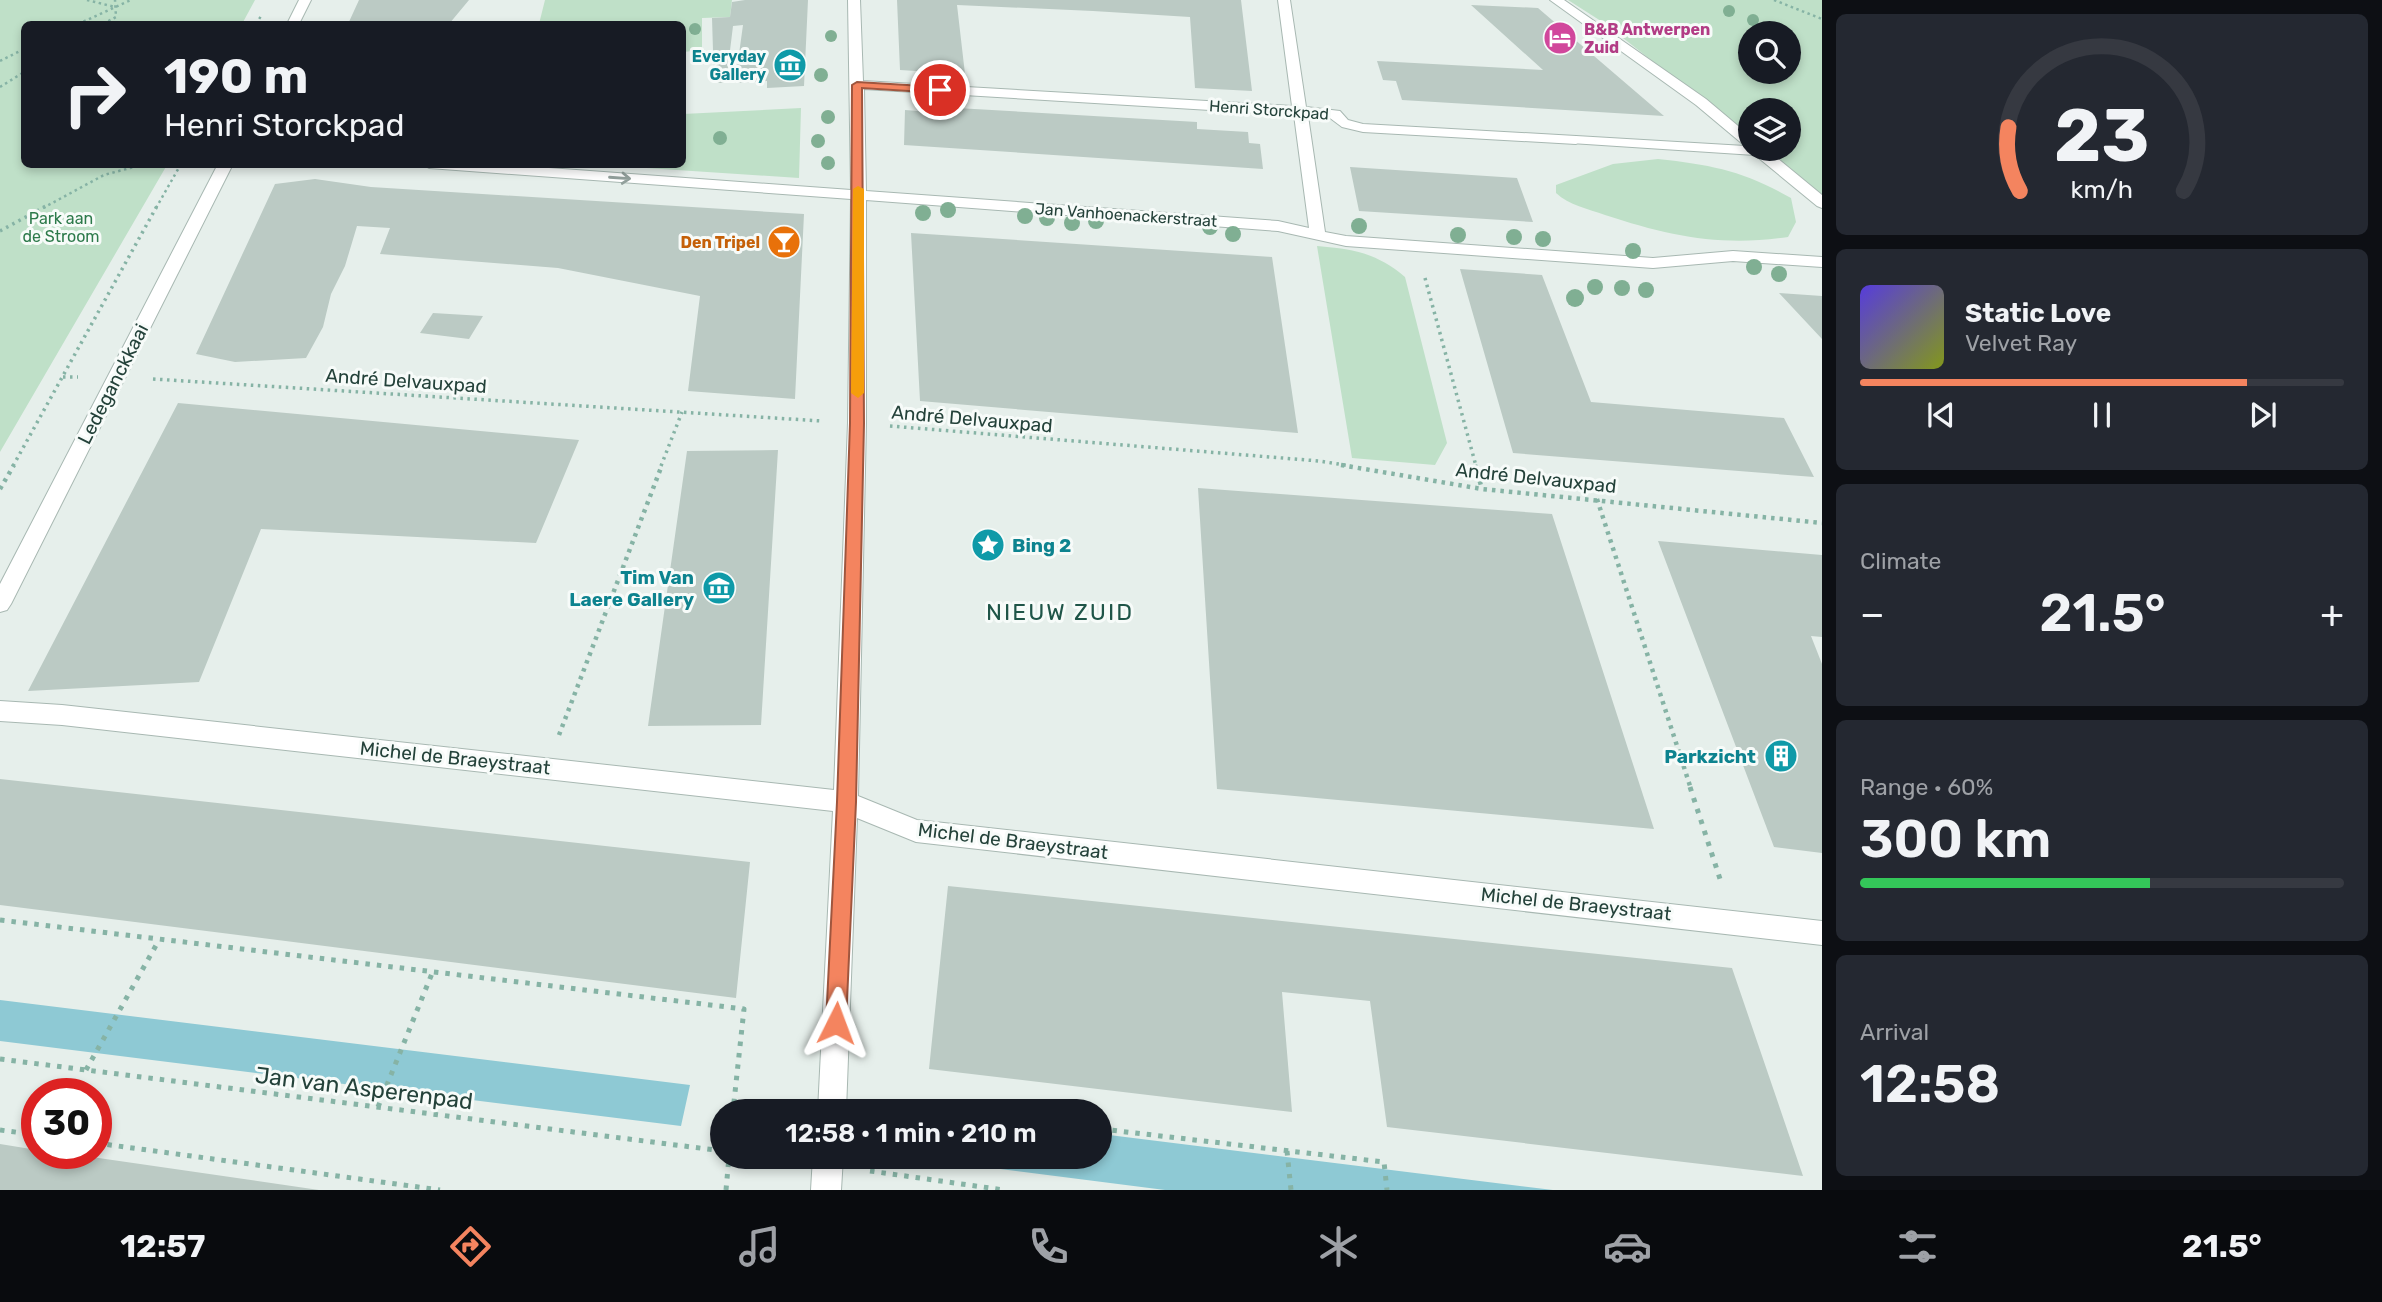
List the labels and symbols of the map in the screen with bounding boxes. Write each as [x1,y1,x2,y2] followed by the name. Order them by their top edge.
[1541,19,1579,57] hotel icon: B&B Antwerpen Zuid
[1584,20,1710,57] place label: B&B Antwerpen Zuid
[771,46,809,84] museum icon: Everyday Gallery
[692,47,766,84] place label: Everyday Gallery
[910,60,970,120] pin
[1208,96,1330,124] street label: Henri Storckpad
[608,172,630,185] one-way arrow
[1034,199,1218,231] street label: Jan Vanhoenackerstraat
[22,209,100,246] park label: Park aan de Stroom
[765,223,803,261] bar icon: Den Tripel
[680,233,760,252] place label: Den Tripel
[73,320,153,448] street label: Ledeganckkaai
[325,364,487,398] street label: André Delvauxpad
[890,400,1054,438] street label: André Delvauxpad
[1454,458,1618,498] street label: André Delvauxpad
[969,526,1007,564] place icon: Bing 2
[1012,534,1071,557] place label: Bing 2
[569,566,695,611] place label: Tim Van Laere Gallery
[700,569,738,607] museum icon: Tim Van Laere Gallery
[986,598,1134,626] district label: NIEUW ZUID
[359,737,552,780] street label: Michel de Braeystraat
[1762,737,1800,775] building icon: Parkzicht
[1664,745,1756,768] place label: Parkzicht
[917,818,1110,864] street label: Michel de Braeystraat
[1480,883,1673,926] street label: Michel de Braeystraat
[799,986,873,1060] position arrow
[253,1061,475,1115] street label: Jan van Asperenpad
[21,1078,112,1169] speed limit sign: 30

